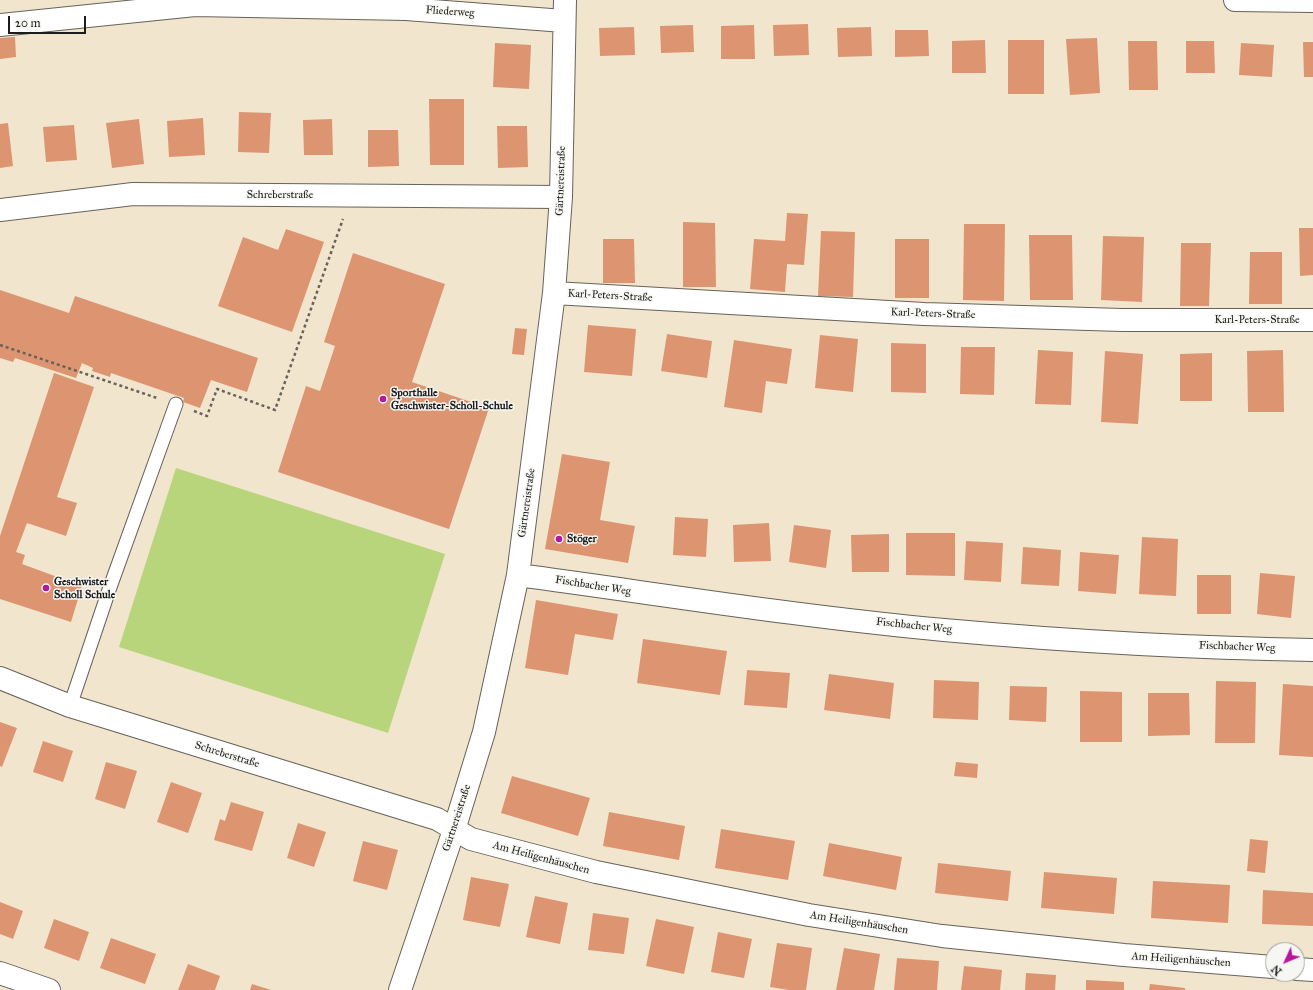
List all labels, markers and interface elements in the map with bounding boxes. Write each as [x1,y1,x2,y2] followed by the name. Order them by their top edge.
[425,4,475,20] street label: Fliederweg
[10,8,88,34] scale bar
[15,16,41,30] text: 20 m
[553,146,569,216] street label: Gärtnereistraße
[247,188,313,202] street label: Schreberstraße
[567,287,653,305] street label: Karl-Peters-Straße
[890,306,976,322] street label: Karl-Peters-Straße
[1214,313,1300,327] street label: Karl-Peters-Straße
[391,386,513,412] place label: Sporthalle Geschwister-Scholl-Schule
[378,394,388,404] marker: Sporthalle Geschwister-Scholl-Schule
[516,467,538,539] street label: Gärtnereistraße
[567,532,597,546] place label: Stöger
[554,534,564,544] marker: Stöger
[554,574,632,598] street label: Fischbacher Weg
[54,575,115,601] place label: Geschwister Scholl Schule
[41,583,51,593] marker: Geschwister Scholl Schule
[875,615,953,637] street label: Fischbacher Weg
[1199,639,1275,655] street label: Fischbacher Weg
[193,739,261,771] street label: Schreberstraße
[440,783,474,853] street label: Gärtnereistraße
[491,839,591,877] street label: Am Heiligenhäuschen
[809,909,909,937] street label: Am Heiligenhäuschen
[1265,942,1305,982] north arrow
[1131,950,1231,970] street label: Am Heiligenhäuschen
[1269,962,1285,978] text: N

